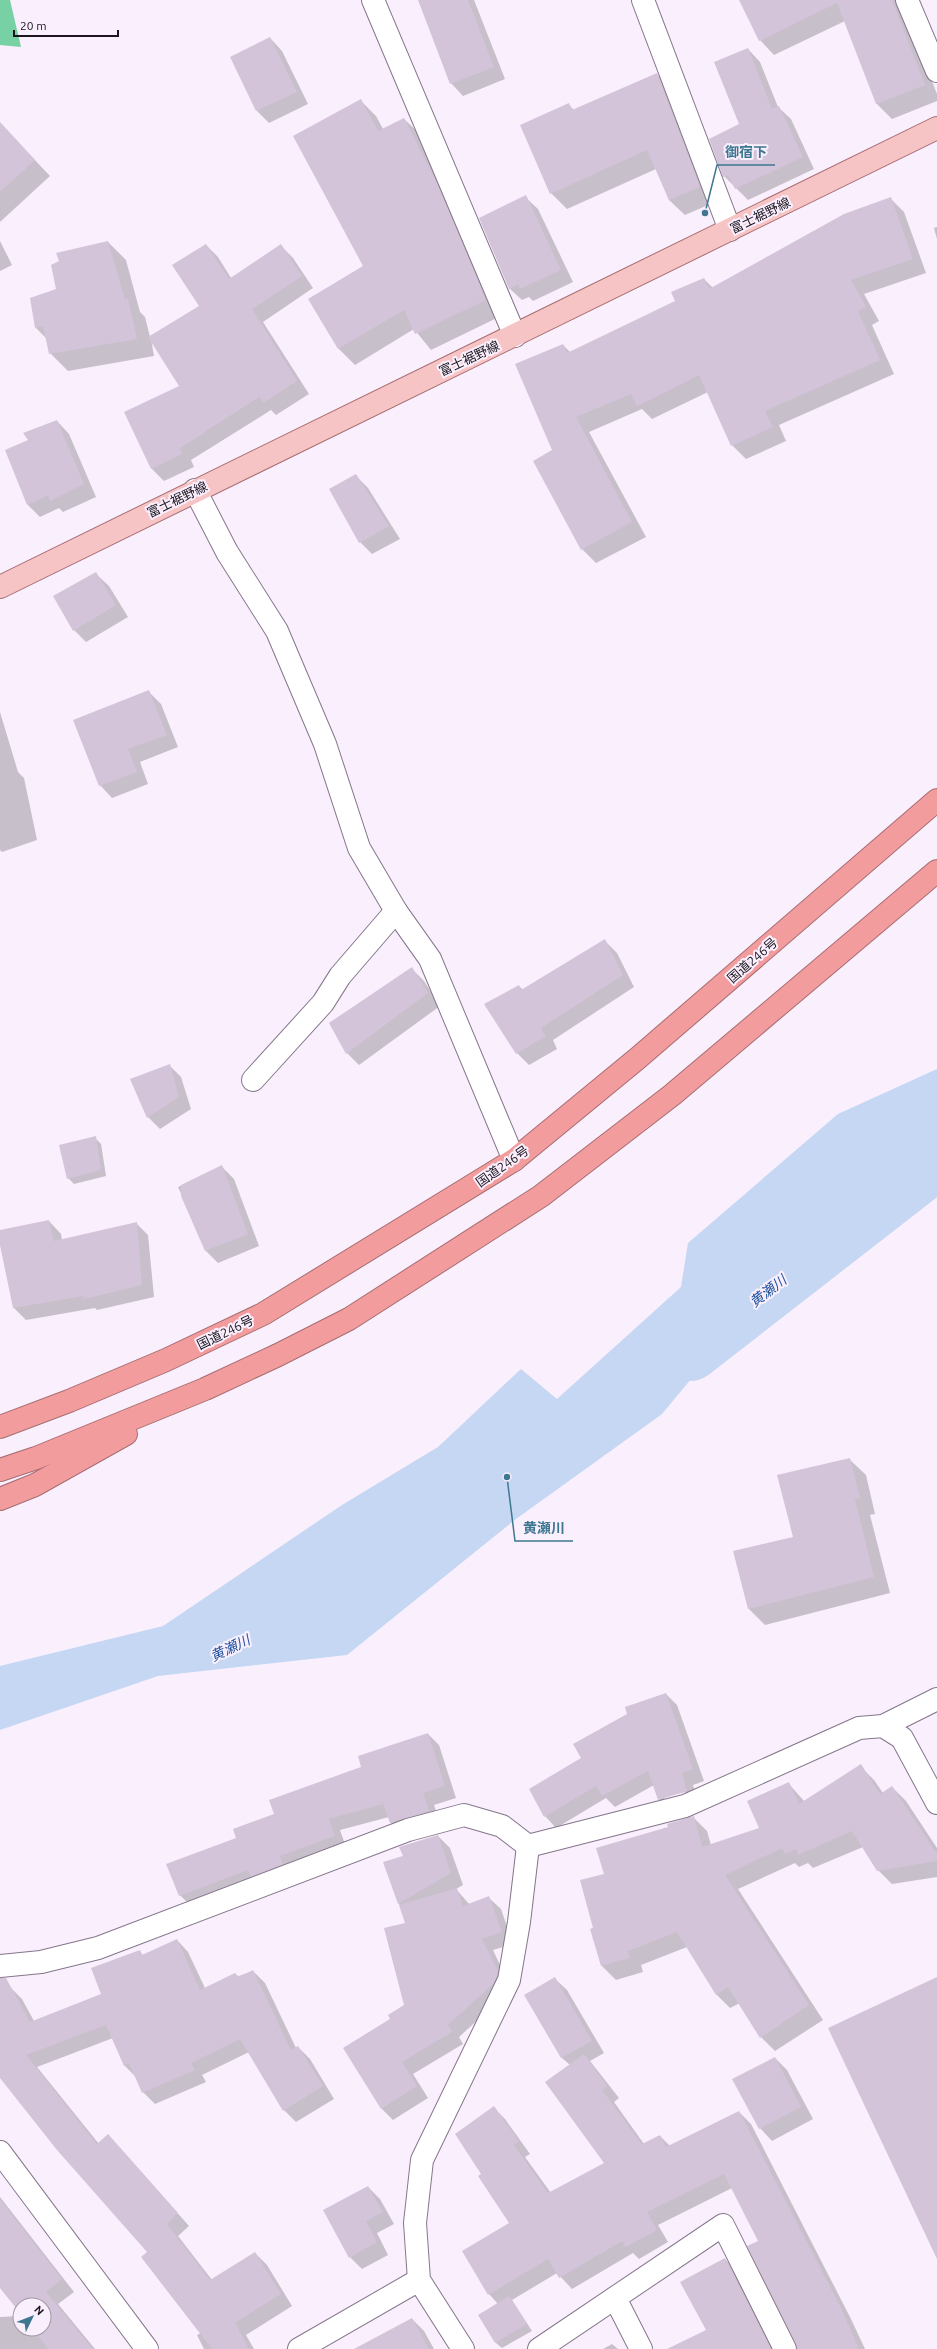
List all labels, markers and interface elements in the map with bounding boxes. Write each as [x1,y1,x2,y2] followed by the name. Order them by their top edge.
[14,12,118,38] scale bar
[20,19,47,32] text: 20 m
[717,139,775,165] callout: 御宿下
[725,144,767,160] text: 御宿下
[728,194,792,236] street label: 富士裾野線
[437,338,501,378] street label: 富士裾野線
[145,478,209,520] street label: 富士裾野線
[724,935,780,985] street label: 国道246号
[473,1143,531,1189] street label: 国道246号
[747,1271,791,1310] water label: 黄瀬川
[195,1312,255,1352] street label: 国道246号
[515,1515,573,1541] callout: 黄瀬川
[523,1520,565,1536] text: 黄瀬川
[208,1631,254,1664] water label: 黄瀬川
[12,2297,52,2337] north arrow
[32,2303,47,2317] text: N

